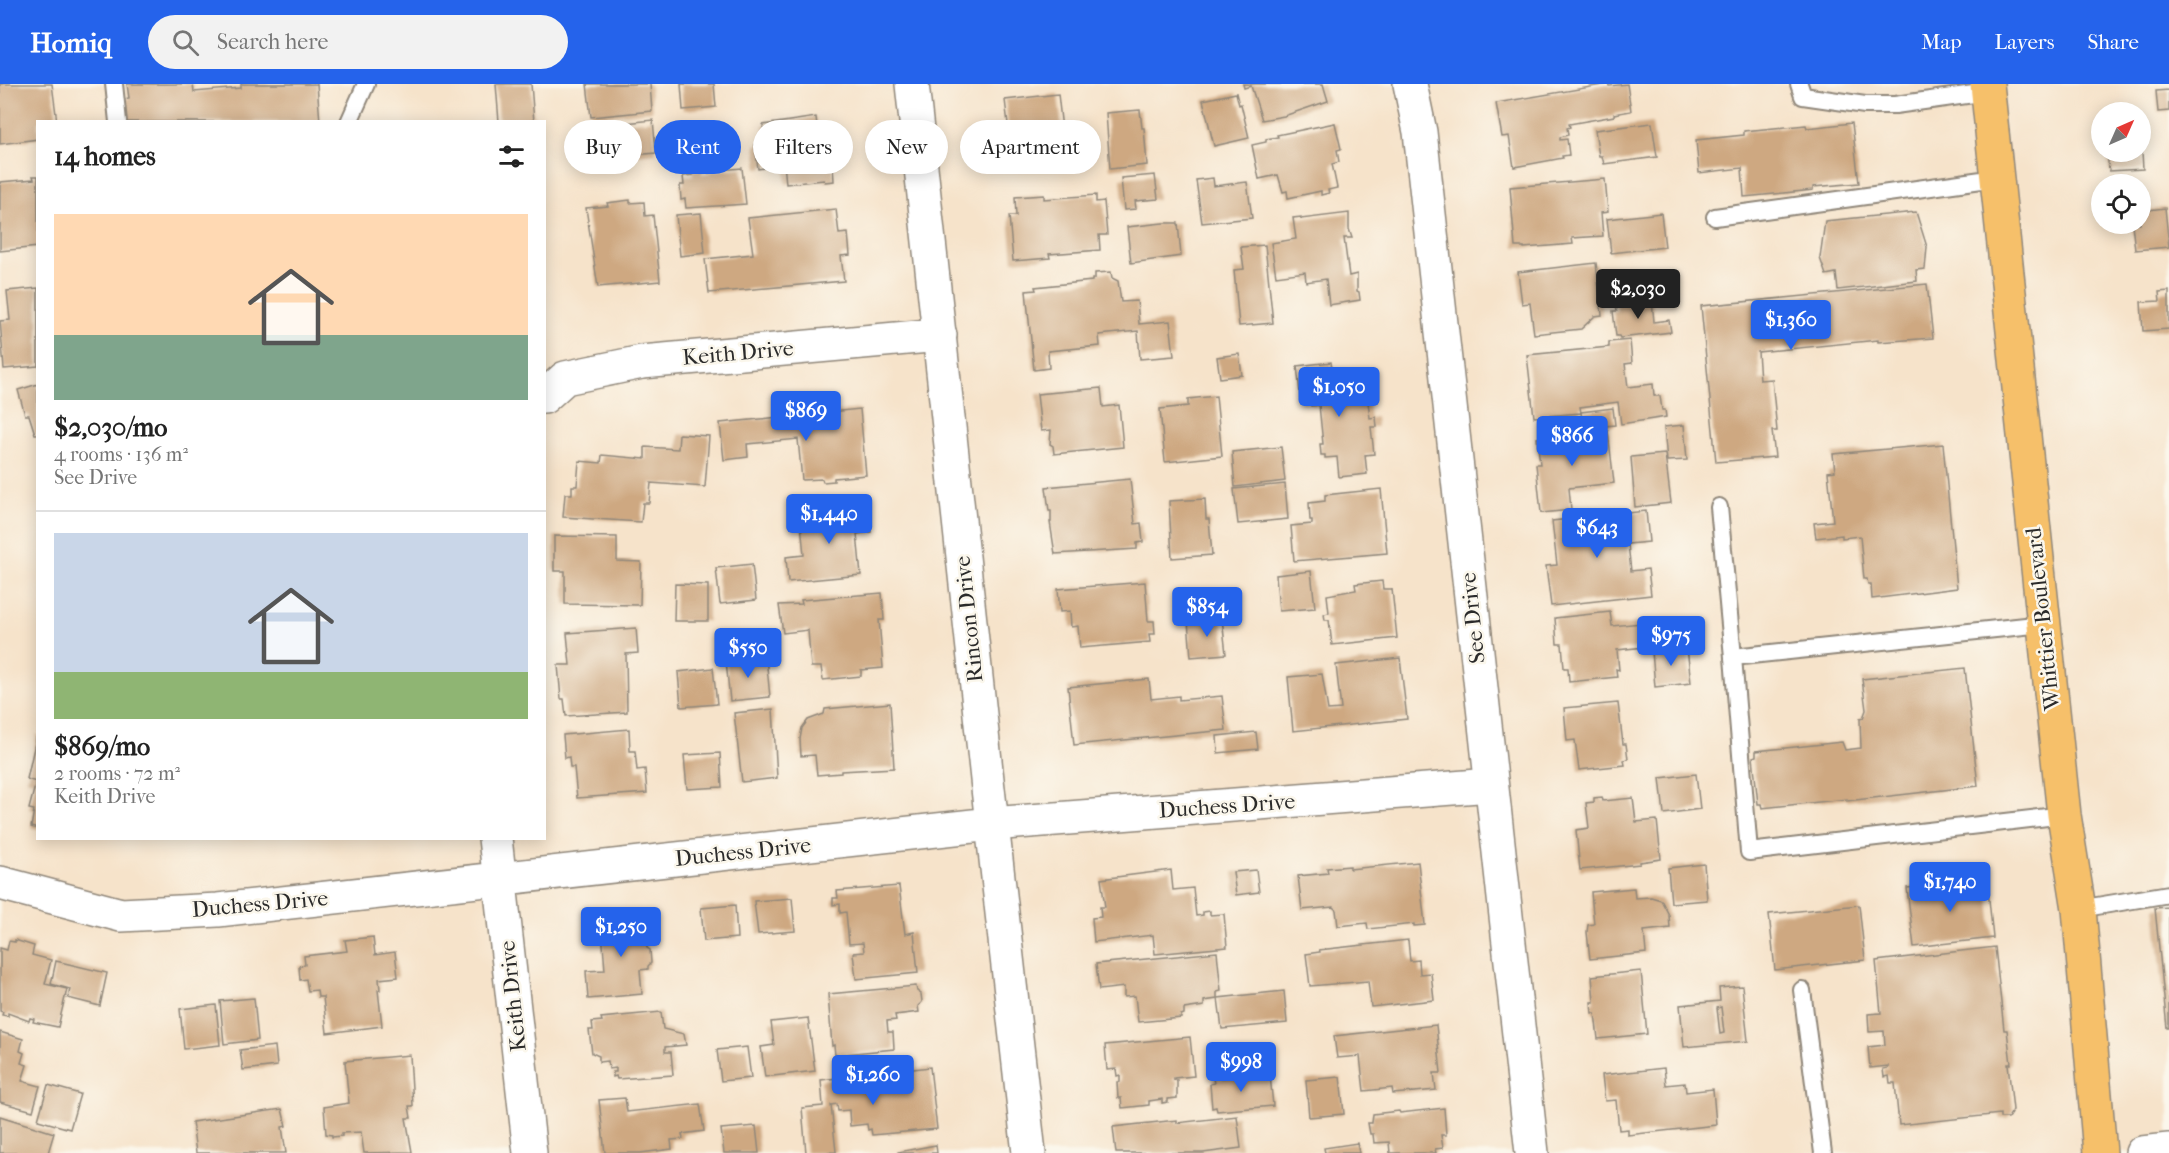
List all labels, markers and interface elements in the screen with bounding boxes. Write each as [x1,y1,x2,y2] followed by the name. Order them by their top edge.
[148,15,568,69] search box
[30,26,112,59] text: Homiq
[169,26,202,59] icon: search
[217,29,328,55] text: Search here
[1921,30,1962,54] text: Map
[1995,30,2054,54] text: Layers
[2087,30,2139,54] text: Share
[2091,102,2151,162] north arrow
[2091,102,2151,234] map controls
[564,120,642,174] chip: Buy
[654,120,741,174] chip: Rent
[753,120,853,174] chip: Filters
[865,120,948,174] chip: New
[960,120,1101,174] chip: Apartment
[495,140,528,173] icon: filters
[54,141,156,172] text: 14 homes
[2091,174,2151,234] button: locate
[237,253,345,361] icon: home
[1589,269,1687,320] pin: $2,030
[1610,277,1666,300] text: $2,030
[1742,300,1840,351] pin: $1,360
[1765,308,1817,331] text: $1,360
[681,335,795,371] street label: Keith Drive
[1290,367,1388,418] pin: $1,050
[1313,375,1365,398] text: $1,050
[770,391,842,442] pin: $869
[785,399,827,422] text: $869
[54,412,167,443] text: $2,030/mo
[1536,416,1608,467] pin: $866
[1551,424,1593,447] text: $866
[54,443,188,466] text: 4 rooms · 136 m²
[54,466,137,489] text: See Drive
[780,494,878,545] pin: $1,440
[800,502,858,525] text: $1,440
[1561,508,1633,559] pin: $643
[1576,516,1618,539] text: $643
[2020,525,2066,713] street label: Whittier Boulevard
[949,554,989,684] street label: Rincon Drive
[1455,571,1491,665] street label: See Drive
[237,572,345,680] icon: home
[1171,587,1243,638] pin: $854
[1186,595,1228,618] text: $854
[1635,616,1707,667] pin: $975
[1651,624,1691,647] text: $975
[712,628,784,679] pin: $550
[728,636,768,659] text: $550
[54,731,150,762] text: $869/mo
[54,762,180,785] text: 2 rooms · 72 m²
[54,785,155,808] text: Keith Drive
[1158,788,1296,824] street label: Duchess Drive
[674,832,812,872] street label: Duchess Drive
[1901,862,1999,913] pin: $1,740
[1923,870,1977,893] text: $1,740
[191,885,329,923] street label: Duchess Drive
[572,907,670,958] pin: $1,250
[595,915,647,938] text: $1,250
[494,939,532,1053] street label: Keith Drive
[1205,1042,1277,1093] pin: $998
[1220,1050,1262,1073] text: $998
[824,1055,922,1106] pin: $1,260
[846,1063,900,1086] text: $1,260

